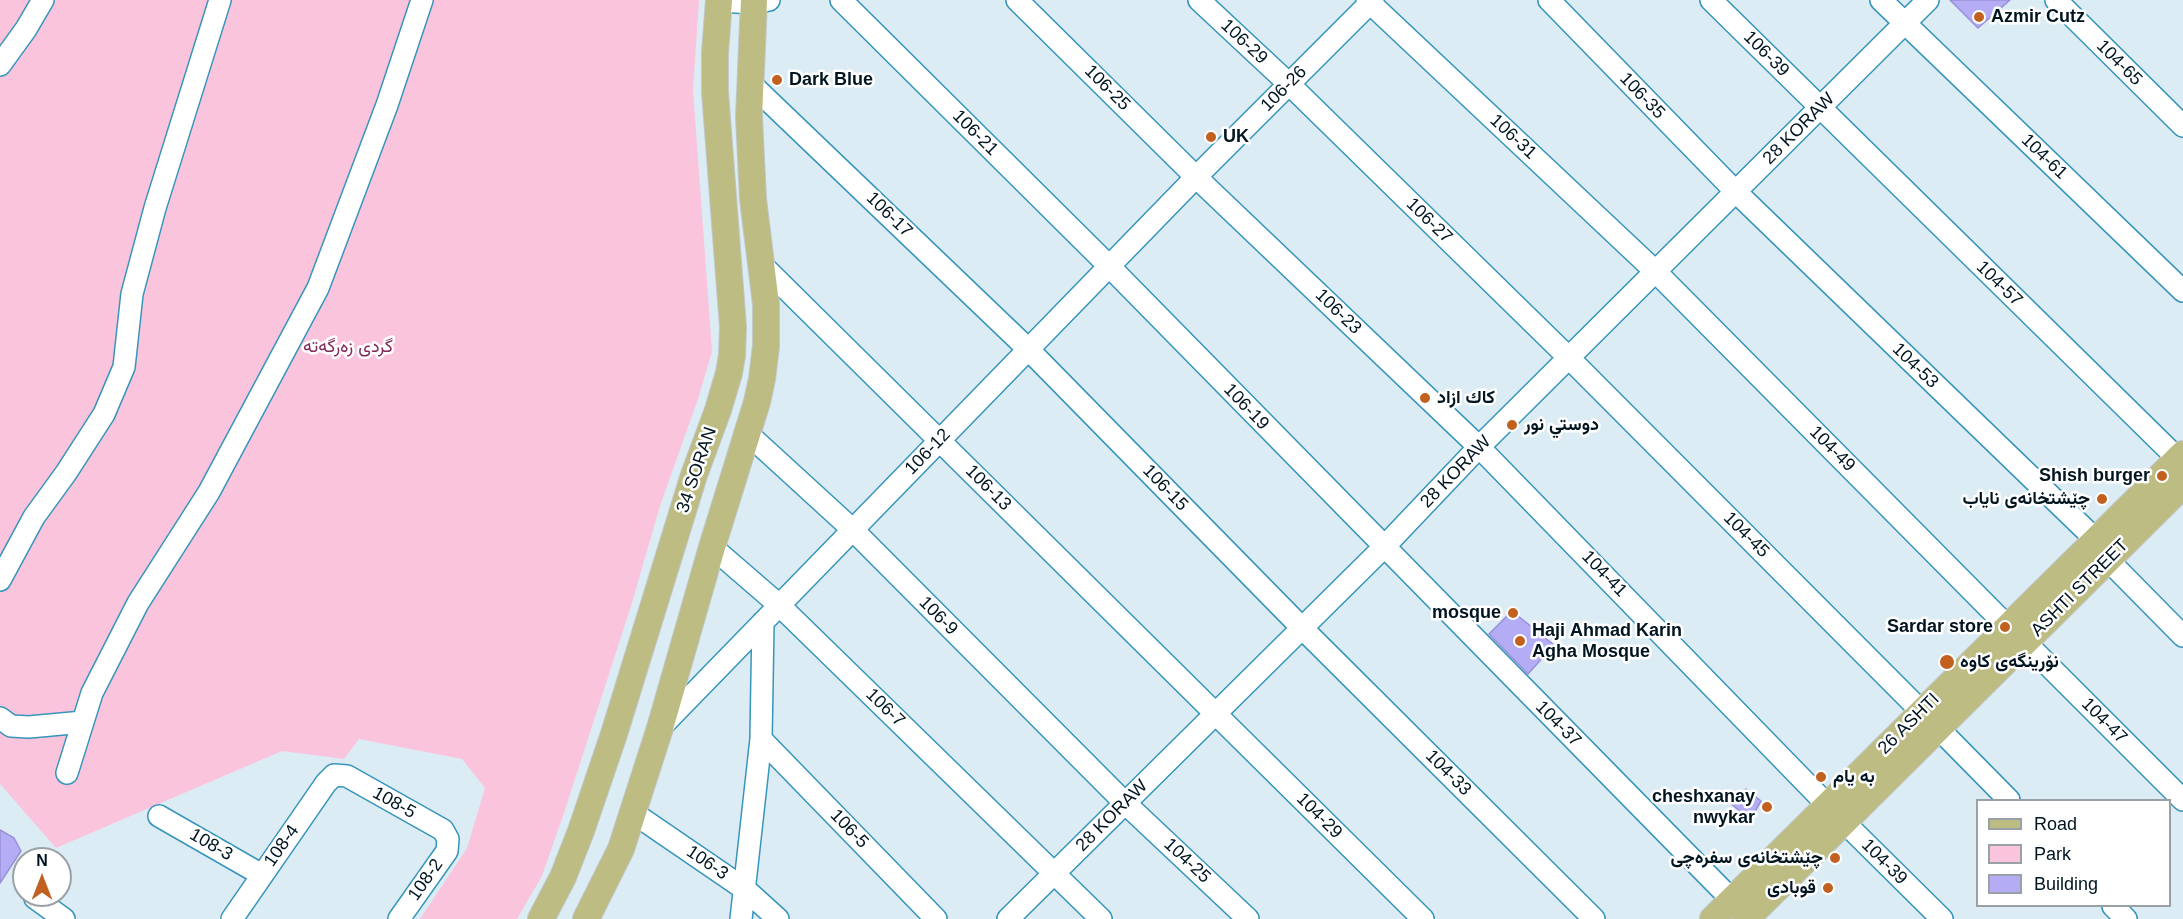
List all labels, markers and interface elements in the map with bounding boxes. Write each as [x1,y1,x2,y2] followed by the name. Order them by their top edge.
[1991,6,2085,28] place label: Azmir Cutz
[1972,10,1986,24] marker: Azmir Cutz
[1216,15,1272,69] street label: 106-29
[1739,27,1793,81] street label: 106-39
[2092,36,2146,90] street label: 104-65
[1080,61,1134,115] street label: 106-25
[1257,62,1311,116] street label: 106-26
[1615,68,1669,124] street label: 106-35
[789,69,873,91] place label: Dark Blue
[770,73,784,87] marker: Dark Blue
[1759,89,1839,169] street label: 28 KORAW
[948,106,1002,160] street label: 106-21
[1485,110,1541,164] street label: 106-31
[1223,126,1249,148] place label: UK
[1204,130,1218,144] marker: UK
[2016,130,2072,184] street label: 104-61
[861,188,917,242] street label: 106-17
[1401,194,1457,248] street label: 106-27
[1971,257,2027,311] street label: 104-57
[1310,285,1366,339] street label: 106-23
[303,336,393,358] park label: گردی زەرگەتە
[1887,339,1943,393] street label: 104-53
[1219,379,1273,435] street label: 106-19
[1437,387,1495,409] place label: كاك ازاد
[1418,391,1432,405] marker: كاك ازاد
[1524,414,1599,436] place label: دوستي نور
[1505,418,1519,432] marker: دوستي نور
[1805,422,1859,476] street label: 104-49
[672,424,722,516] street label: 34 SORAN
[901,424,955,480] street label: 106-12
[1416,431,1496,513] street label: 28 KORAW
[1138,460,1192,516] street label: 106-15
[961,461,1015,515] street label: 106-13
[2039,465,2150,487] place label: Shish burger
[2155,469,2169,483] marker: Shish burger
[1962,488,2090,510] place label: چێشتخانەی نایاب
[2095,492,2109,506] marker: چێشتخانەی نایاب
[1719,508,1773,562] street label: 104-45
[2027,535,2133,641] street label: ASHTI STREET
[1577,546,1631,602] street label: 104-41
[914,592,962,640] street label: 106-9
[1432,602,1501,624] place label: mosque
[1506,606,1520,620] marker: mosque
[1887,616,1993,638] place label: Sardar store
[1532,620,1682,662] place label: Haji Ahmad Karin Agha Mosque
[1998,620,2012,634] marker: Sardar store
[1513,634,1527,648] marker: Haji Ahmad Karin Agha Mosque
[1960,651,2059,673] place label: نۆرینگەی کاوە
[1938,653,1956,671] marker: نۆرینگەی کاوە
[861,684,909,732] street label: 106-7
[1874,689,1944,759] street label: 26 ASHTI
[2077,694,2131,748] street label: 104-47
[1531,697,1585,751] street label: 104-37
[1421,746,1475,800] street label: 104-33
[1833,766,1875,788] place label: به يام
[1814,770,1828,784] marker: به يام
[1072,776,1152,856] street label: 28 KORAW
[369,782,419,824] street label: 108-5
[1652,786,1755,828] place label: cheshxanay nwykar
[1292,789,1346,843] street label: 104-29
[1976,799,2171,907] legend
[1760,800,1774,814] marker: cheshxanay nwykar
[825,805,873,853] street label: 106-5
[2034,814,2077,834] text: Road
[260,821,304,871] street label: 108-4
[186,824,236,866] street label: 108-3
[1159,834,1215,888] street label: 104-25
[1857,835,1911,889] street label: 104-39
[682,841,732,885] street label: 106-3
[2034,844,2071,864] text: Park
[12,847,72,907] north arrow
[1671,847,1823,869] place label: چێشتخانەی سفرەچی
[1828,851,1842,865] marker: چێشتخانەی سفرەچی
[36,852,48,869] text: N
[404,855,448,905] street label: 108-2
[2034,874,2098,894] text: Building
[1767,877,1816,899] place label: قوبادی
[1821,881,1835,895] marker: قوبادی

